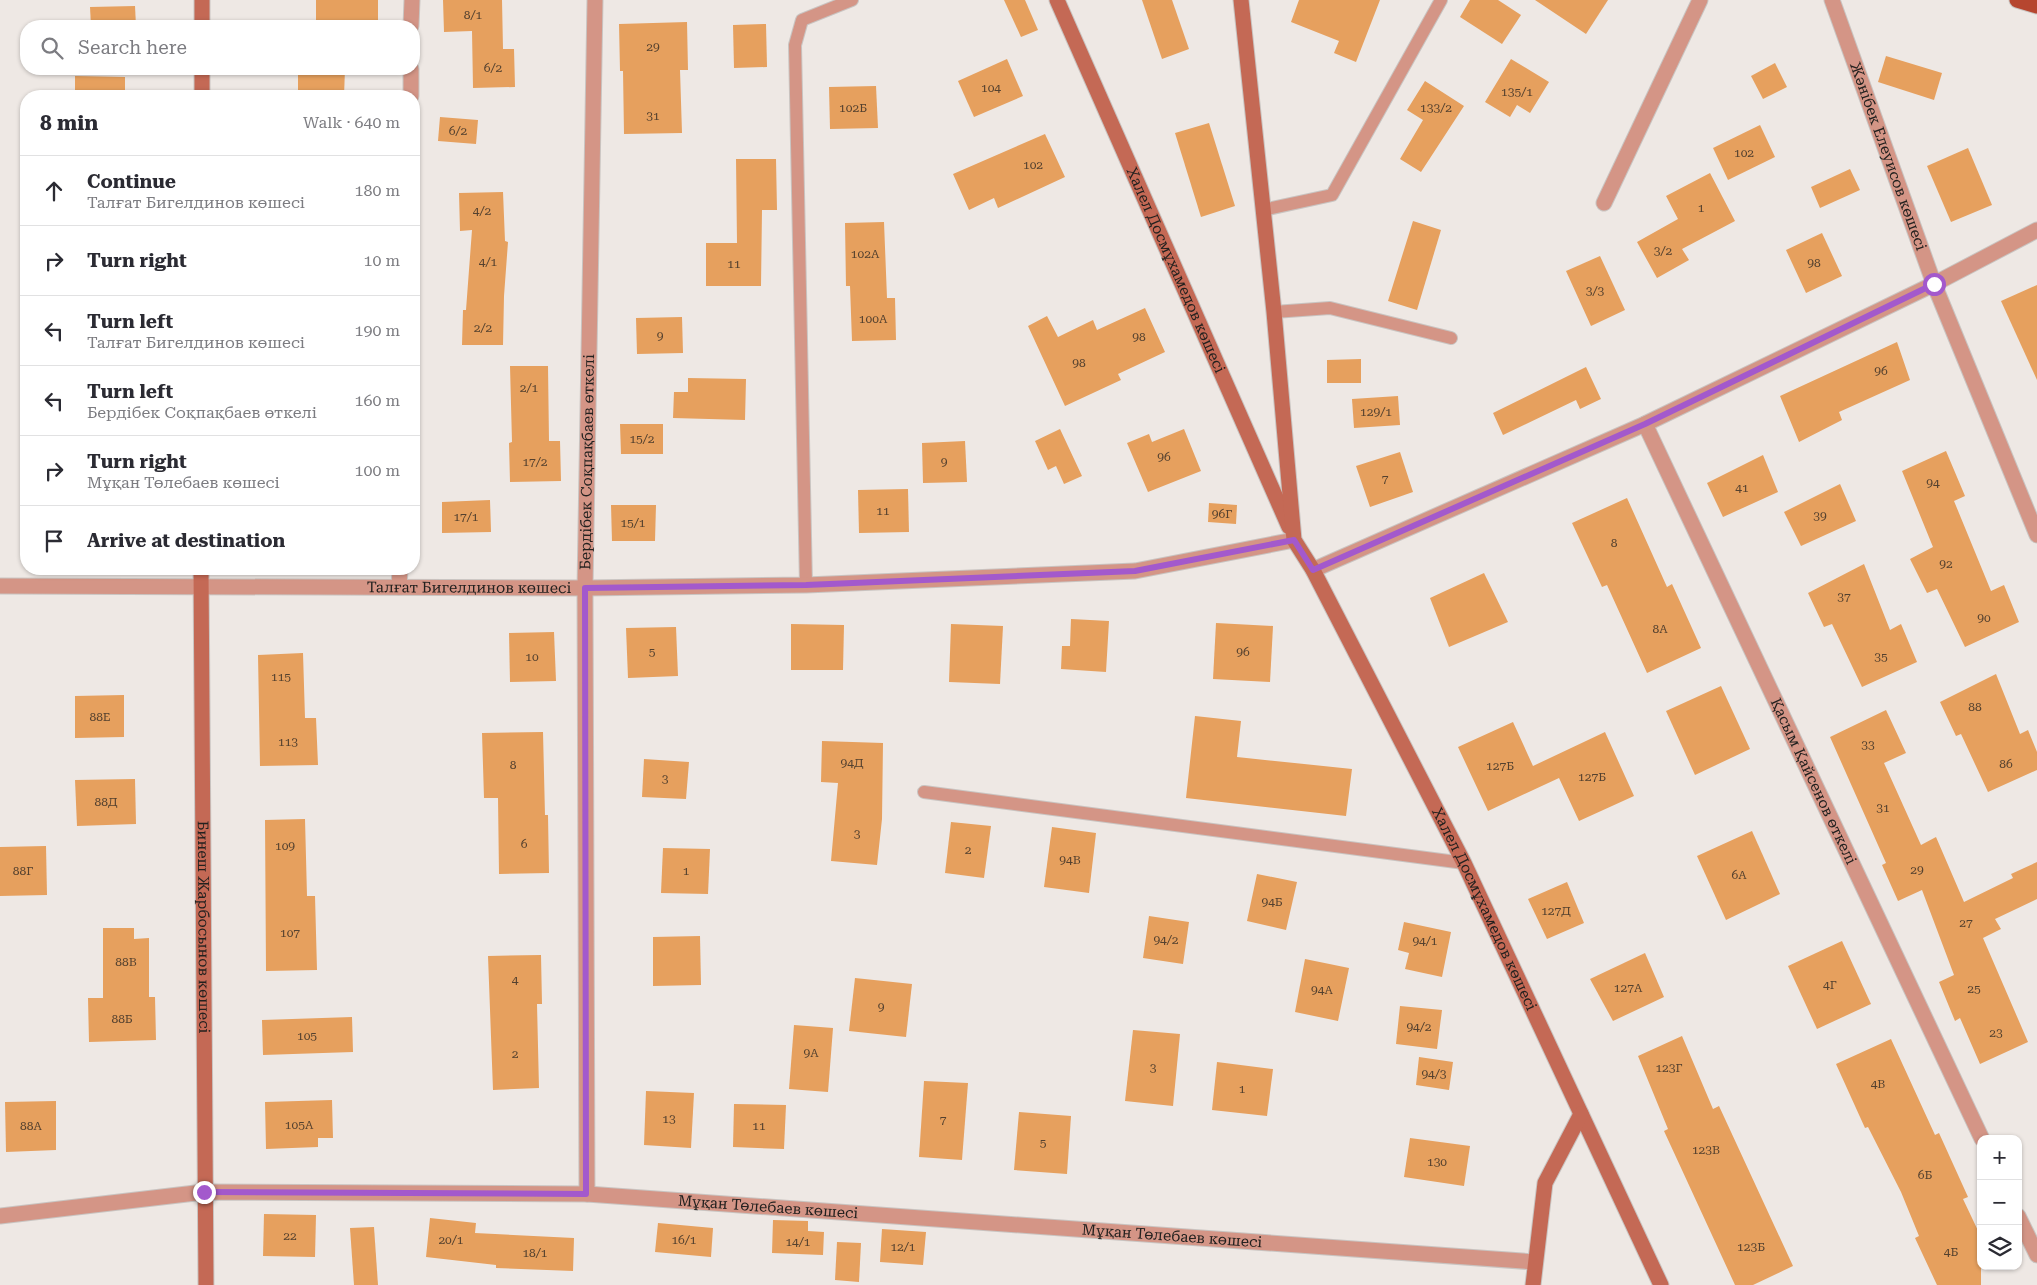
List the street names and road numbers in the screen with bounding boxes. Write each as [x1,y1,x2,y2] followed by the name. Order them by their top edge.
[1846,60,1930,253] street label: Жәнібек Елеуисов көшесі
[1123,164,1229,376] street label: Халел Досмұхамедов көшесі
[576,354,598,570] street label: Бердібек Соқпақбаев өткелі
[367,578,571,597] street label: Талғат Бигелдинов көшесі
[1767,695,1860,868] street label: Қасым Қайсенов өткелі
[1428,804,1541,1014] street label: Халел Досмұхамедов көшесі
[194,821,213,1034] street label: Бинеш Жарбосынов көшесі
[677,1192,859,1222] street label: Мұқан Төлебаев көшесі
[1081,1221,1263,1251] street label: Мұқан Төлебаев көшесі

